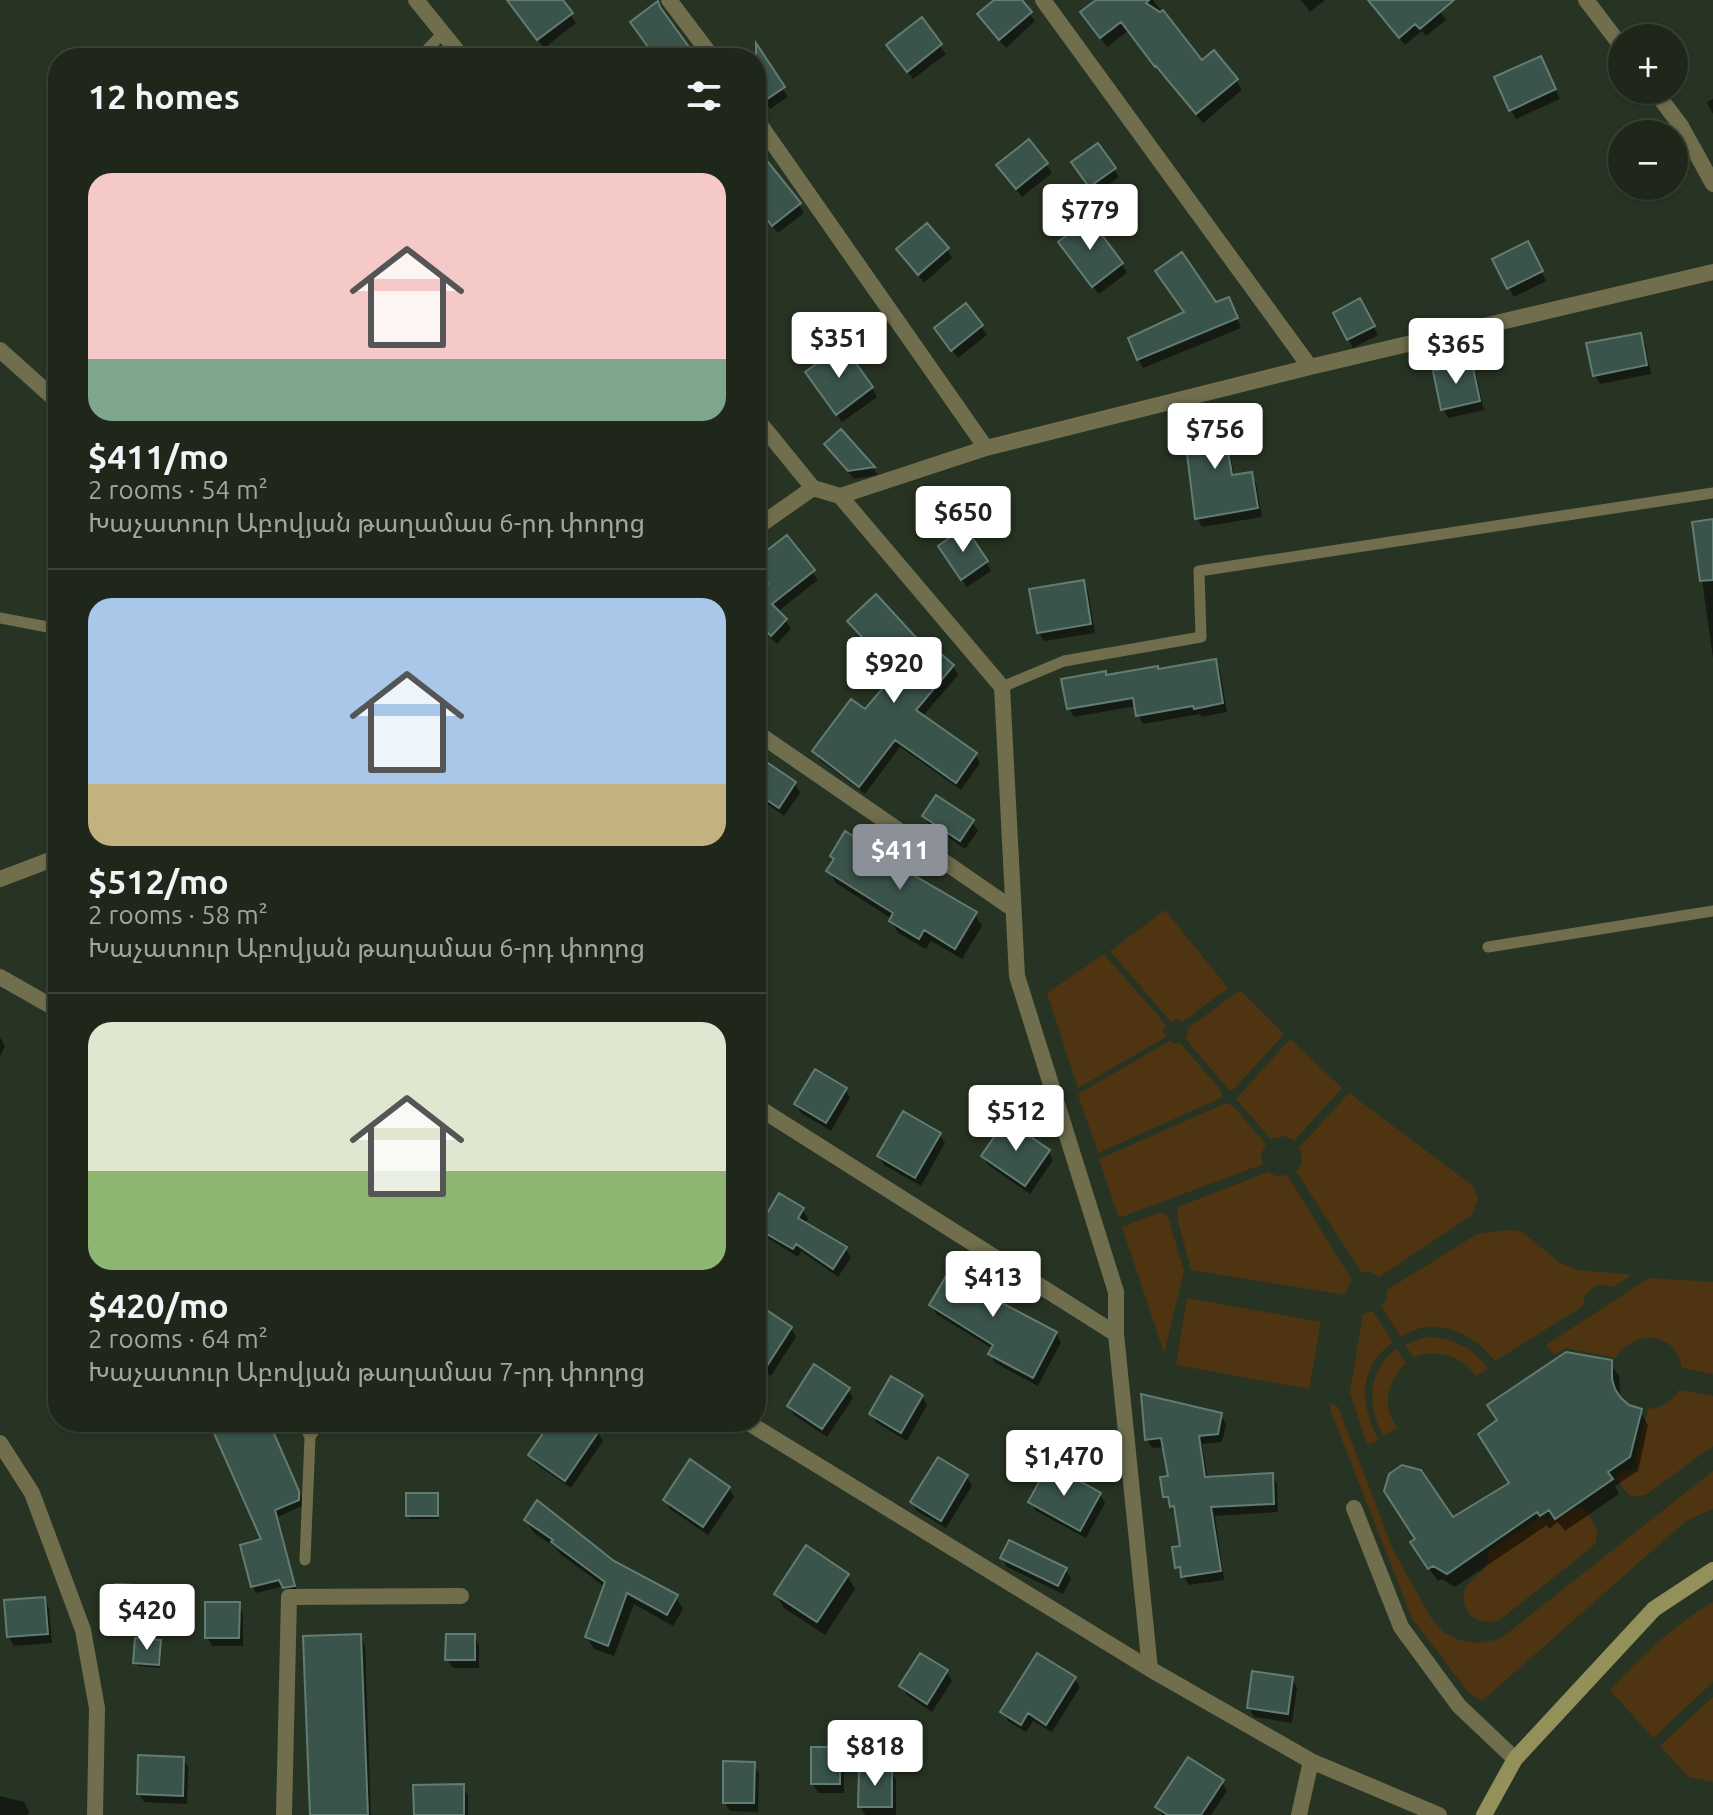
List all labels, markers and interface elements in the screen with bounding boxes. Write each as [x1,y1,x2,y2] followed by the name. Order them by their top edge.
[1608,24,1688,200] map controls
[1608,24,1688,104] button: +
[682,74,726,118] icon: filters
[88,77,240,115] text: 12 homes
[1608,120,1688,200] button: −
[1043,184,1137,252] pin: $779
[1061,195,1119,224] text: $779
[335,225,479,369] icon: home
[792,312,886,380] pin: $351
[1409,318,1503,386] pin: $365
[810,323,868,352] text: $351
[1427,329,1485,358] text: $365
[1168,403,1262,471] pin: $756
[1186,414,1244,443] text: $756
[88,437,229,475] text: $411/mo
[88,475,268,504] text: 2 rooms · 54 m²
[916,486,1010,554] pin: $650
[934,497,992,526] text: $650
[88,508,645,537] text: Խաչատուր Աբովյան թաղամաս 6-րդ փողոց
[847,637,941,705] pin: $920
[865,648,923,677] text: $920
[335,650,479,794] icon: home
[853,824,947,892] pin: $411
[871,835,929,864] text: $411
[88,862,229,900] text: $512/mo
[88,900,268,929] text: 2 rooms · 58 m²
[88,933,645,962] text: Խաչատուր Աբովյան թաղամաս 6-րդ փողոց
[335,1074,479,1218] icon: home
[969,1085,1063,1153] pin: $512
[987,1096,1045,1125] text: $512
[946,1251,1040,1319] pin: $413
[964,1262,1022,1291] text: $413
[88,1286,229,1324] text: $420/mo
[88,1324,268,1353] text: 2 rooms · 64 m²
[88,1357,645,1386] text: Խաչատուր Աբովյան թաղամաս 7-րդ փողոց
[999,1430,1129,1498] pin: $1,470
[1024,1441,1104,1470] text: $1,470
[100,1584,194,1652] pin: $420
[118,1595,176,1624] text: $420
[828,1720,922,1788] pin: $818
[846,1731,904,1760] text: $818

